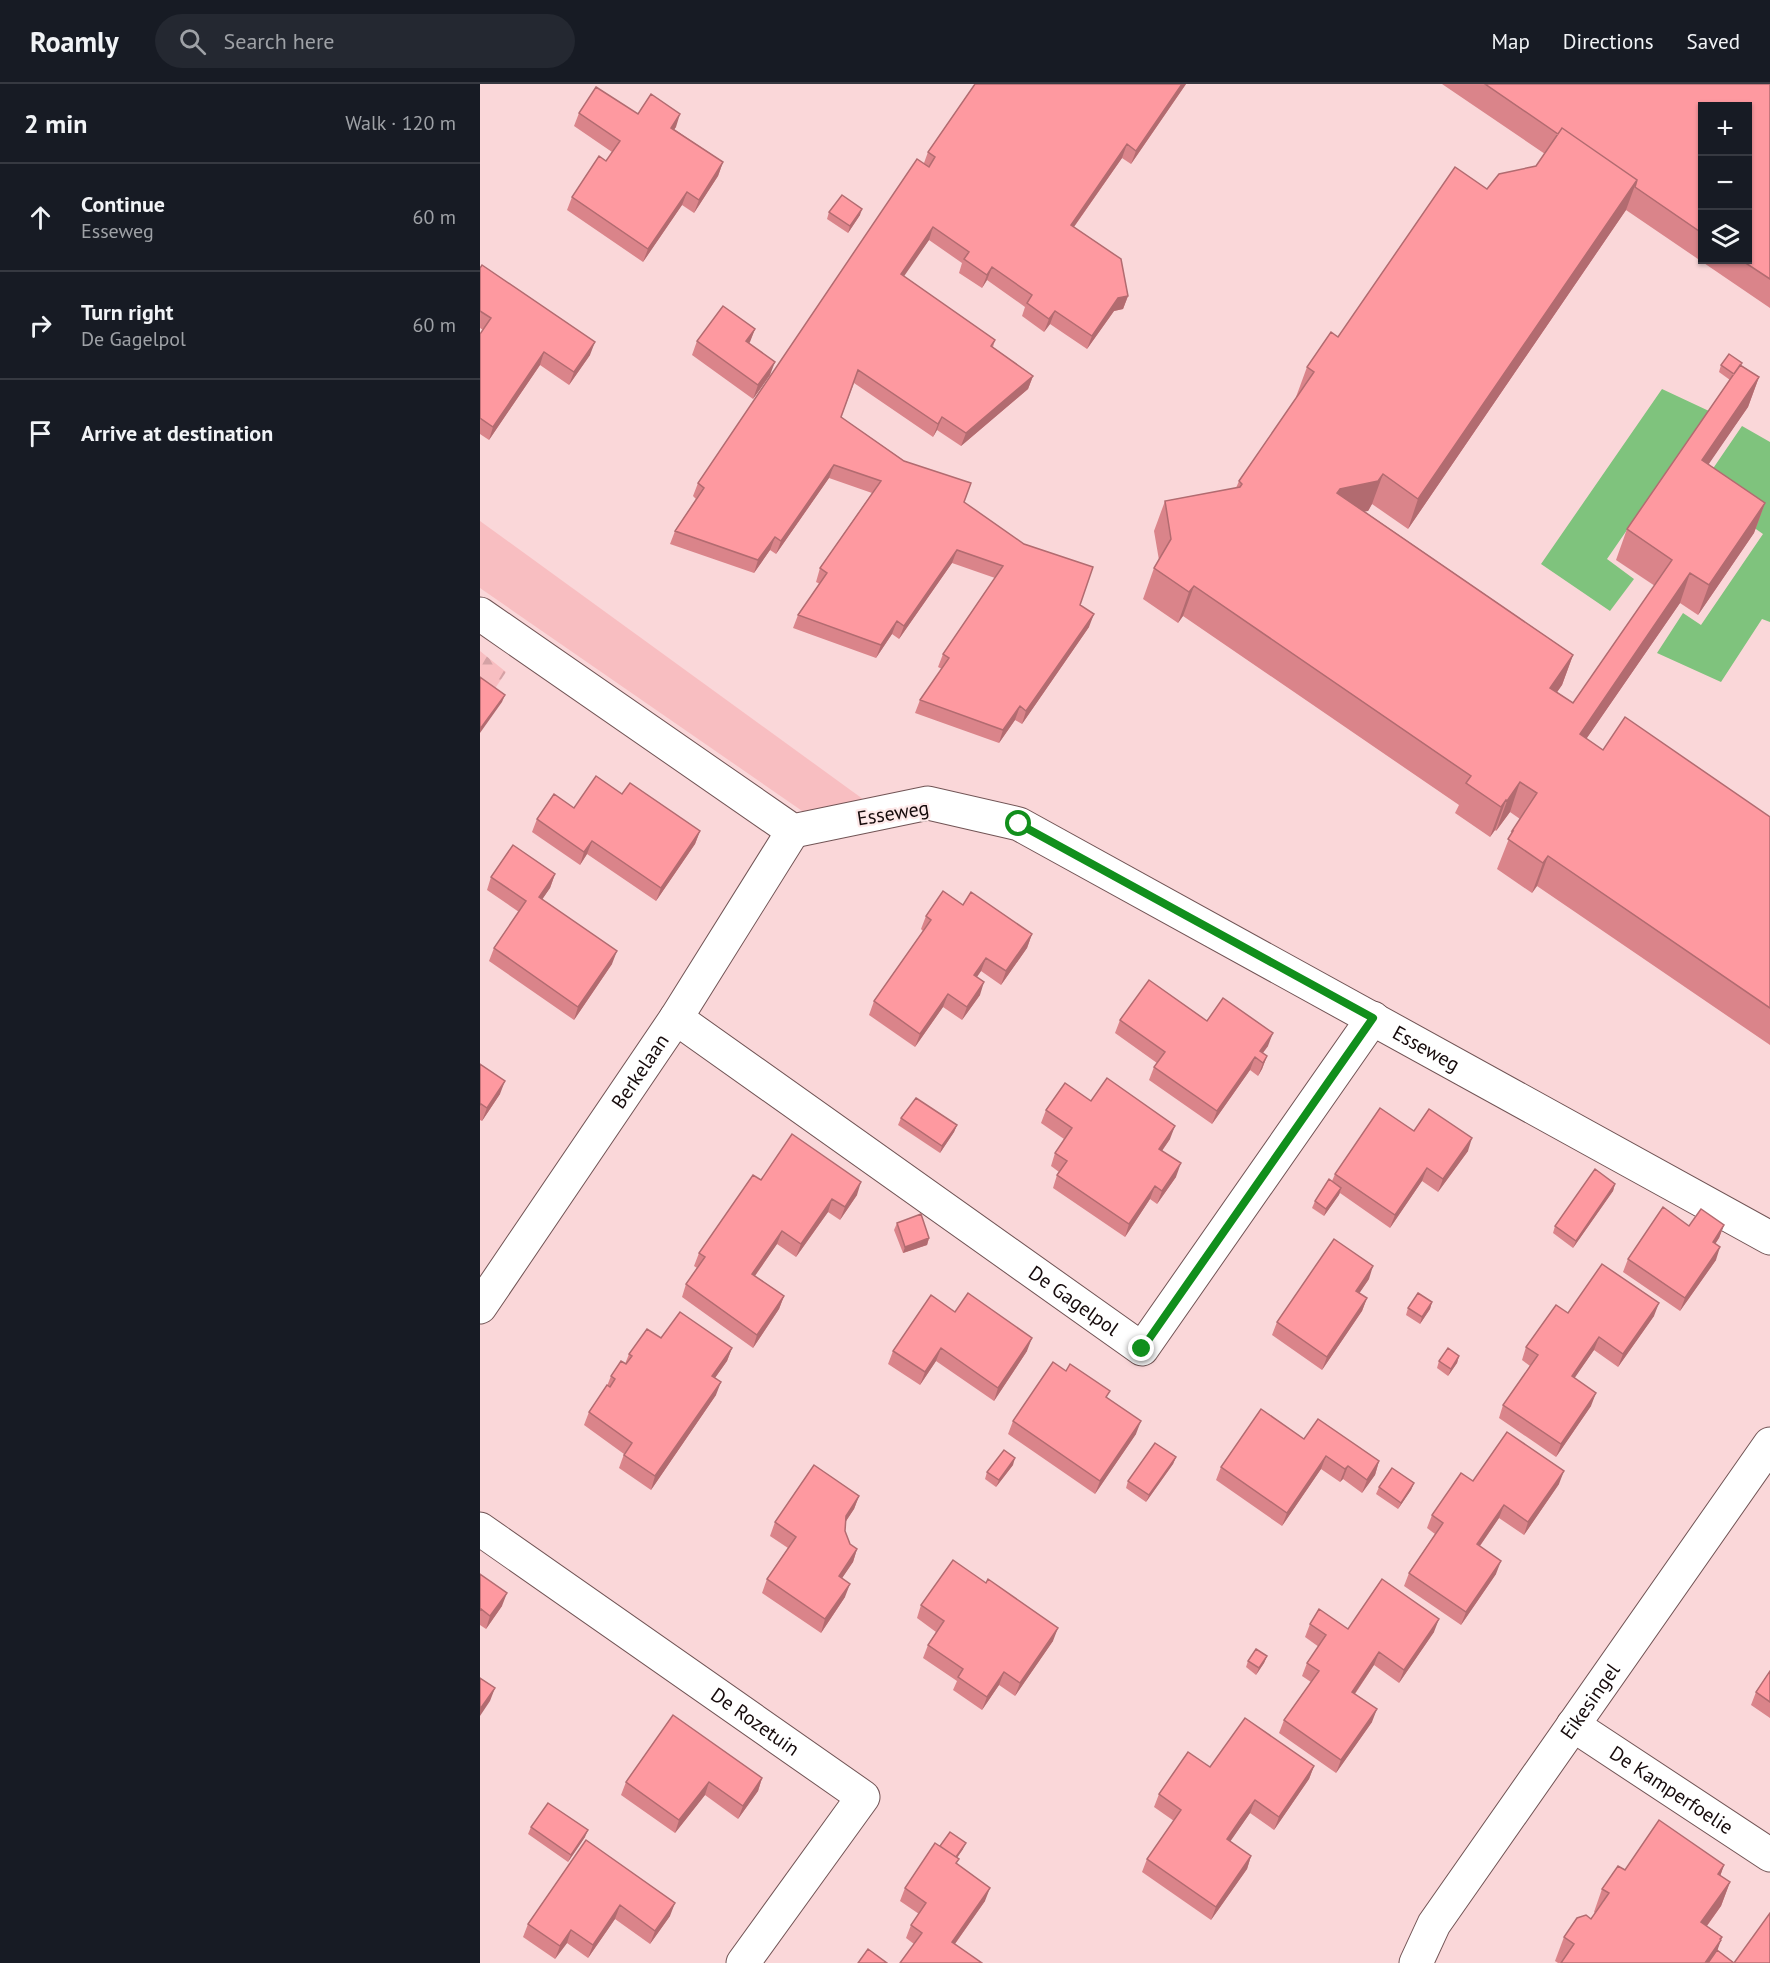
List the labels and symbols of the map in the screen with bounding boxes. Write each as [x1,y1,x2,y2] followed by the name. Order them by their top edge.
[855,794,931,832] street label: Esseweg
[1005,810,1031,836] route start
[1388,1019,1464,1077] street label: Esseweg
[605,1029,675,1114] street label: Berkelaan
[1024,1260,1124,1342] street label: De Gagelpol
[1128,1335,1154,1361] route end
[1554,1658,1626,1744] street label: Eikesingel
[706,1682,805,1762] street label: De Rozetuin
[1605,1740,1738,1840] street label: De Kamperfoelie

